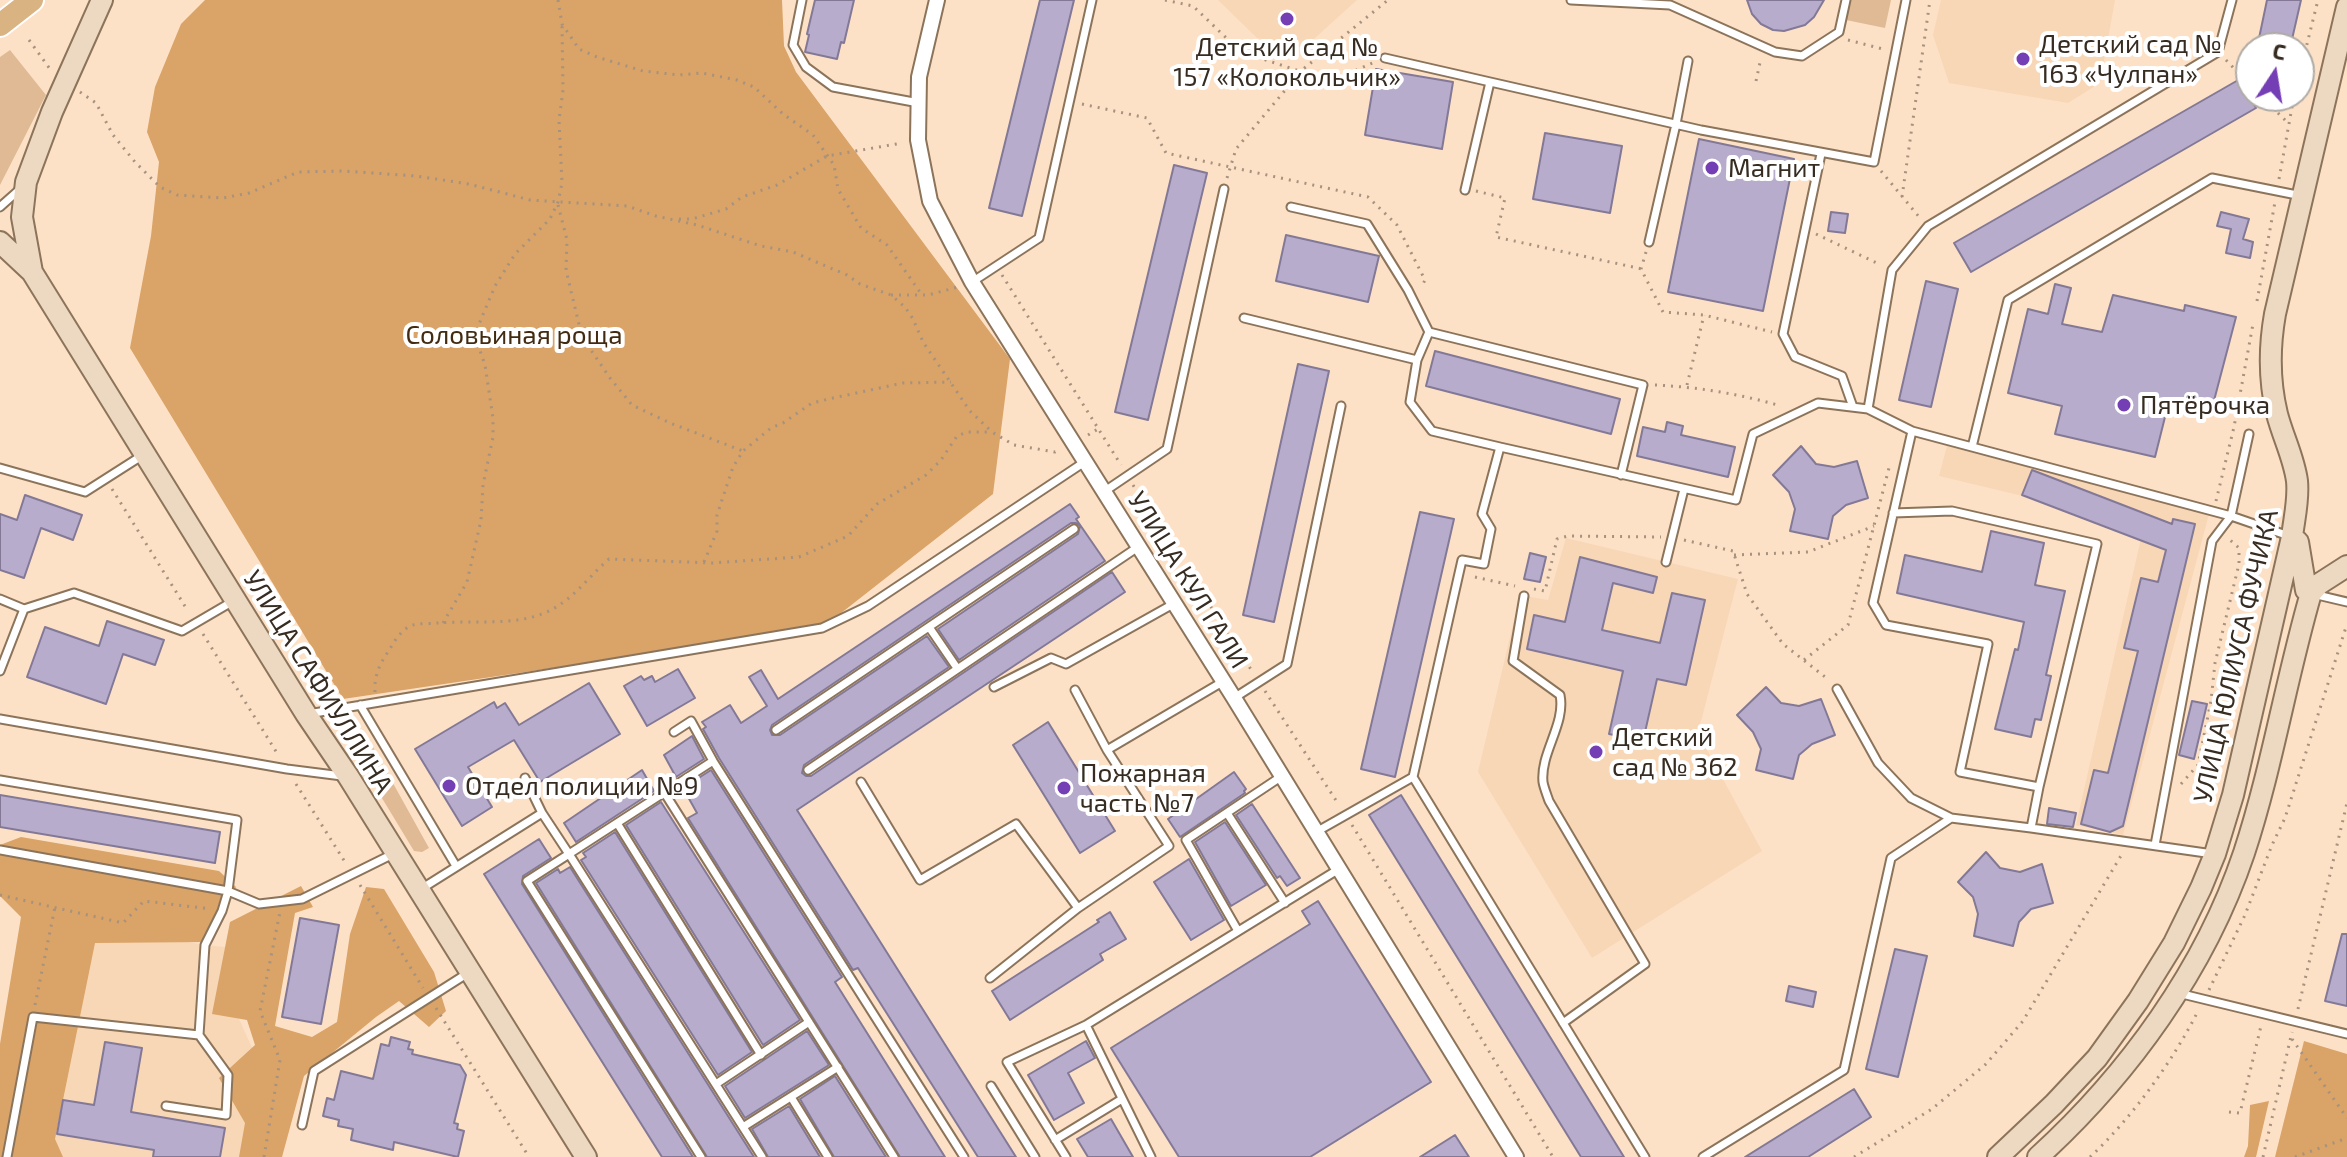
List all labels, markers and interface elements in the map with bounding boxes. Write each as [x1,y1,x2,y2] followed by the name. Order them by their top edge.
[1278,10,1296,28] marker: Детский сад № 157 «Колокольчик»
[2039,28,2222,90] place label: Детский сад № 163 «Чулпан»
[1173,31,1401,92] place label: Детский сад № 157 «Колокольчик»
[2235,32,2315,112] north arrow
[2271,36,2289,65] text: С
[2014,50,2032,68] marker: Детский сад № 163 «Чулпан»
[1728,152,1820,184] place label: Магнит
[1703,159,1721,177] marker: Магнит
[405,319,623,351] park label: Соловьиная роща
[2140,389,2270,421] place label: Пятёрочка
[2115,396,2133,414] marker: Пятёрочка
[1121,486,1255,674] street label: УЛИЦА КУЛ ГАЛИ
[2187,506,2285,806] street label: УЛИЦА ЮЛИУСА ФУЧИКА
[237,565,399,799] street label: УЛИЦА САФИУЛЛИНА
[1612,721,1738,782] place label: Детский сад № 362
[1587,743,1605,761] marker: Детский сад № 362
[1080,757,1206,818] place label: Пожарная часть №7
[465,770,699,802] place label: Отдел полиции №9
[440,777,458,795] marker: Отдел полиции №9
[1055,779,1073,797] marker: Пожарная часть №7

